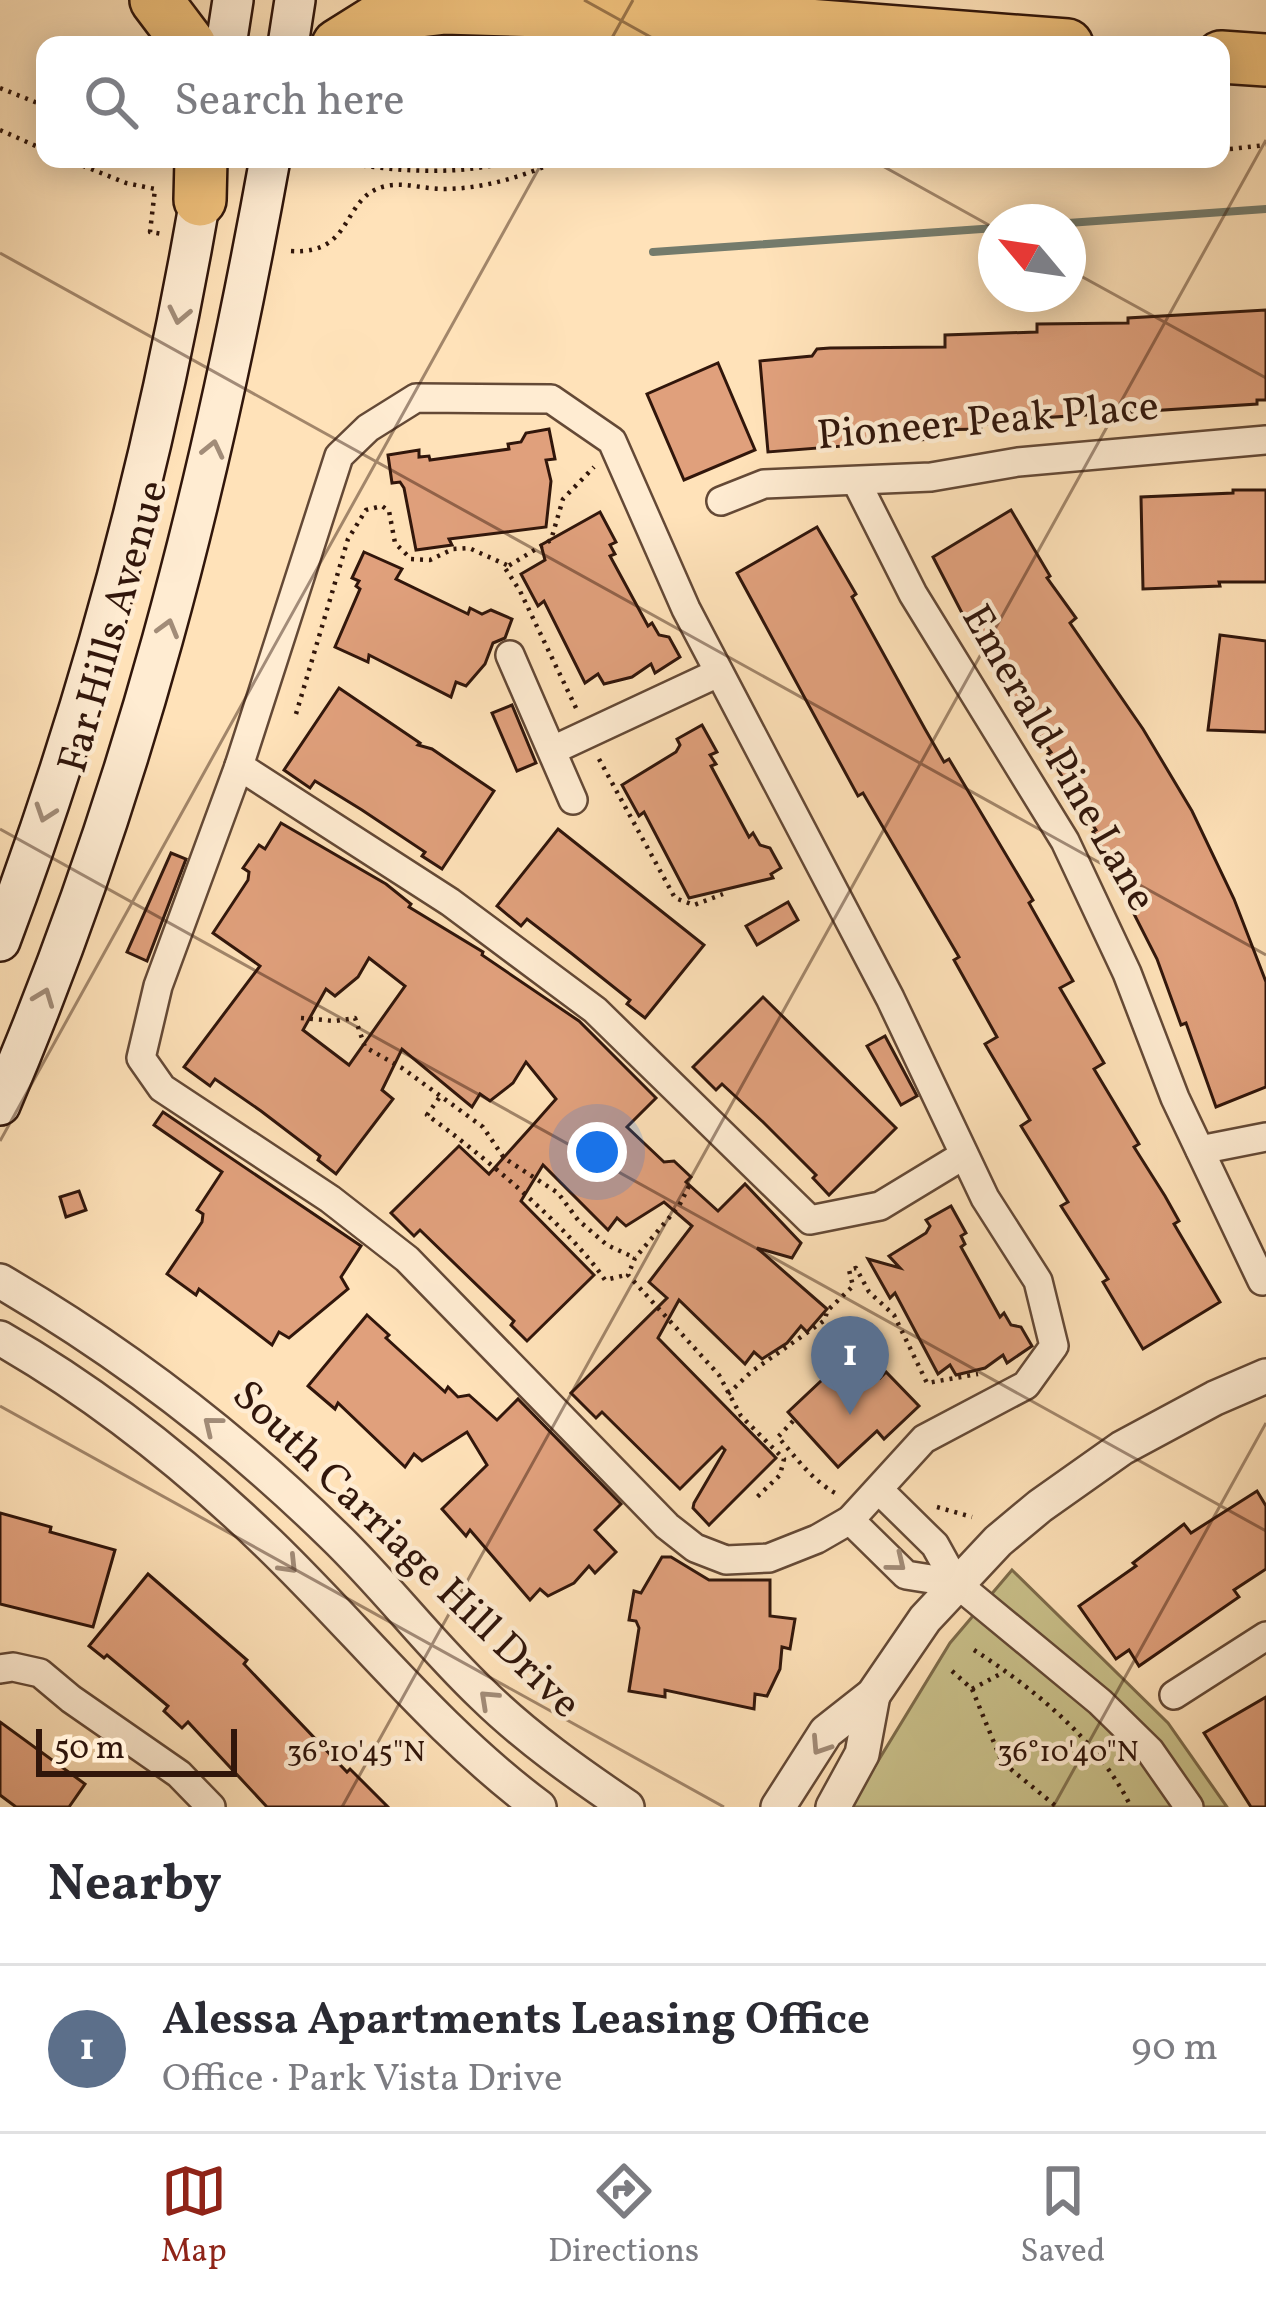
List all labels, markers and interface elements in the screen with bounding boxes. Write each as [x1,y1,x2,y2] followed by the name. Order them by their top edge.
[36,36,1230,168] search box
[78,69,144,135] icon: search
[174,71,405,134] text: Search here
[978,204,1086,312] north arrow
[167,304,192,324] one-way arrow
[815,379,1161,467] street label: Pioneer Peak Place
[200,440,225,460] one-way arrow
[45,474,185,780] street label: Far Hills Avenue
[945,595,1169,923] street label: Emerald Pine Lane
[154,618,179,639] one-way arrow
[35,801,59,822] one-way arrow
[30,988,55,1009] one-way arrow
[567,1122,627,1182] your location
[811,1316,889,1415] pin: 1
[217,1368,593,1734] street label: South Carriage Hill Drive
[203,1418,225,1439] one-way arrow
[883,1549,905,1570] one-way arrow
[275,1552,297,1573] one-way arrow
[480,1692,502,1714] one-way arrow
[36,1723,237,1776] scale bar
[54,1727,125,1773] text: 50 m
[287,1732,425,1774] text: 36°10'45"N
[812,1732,834,1754] one-way arrow
[997,1732,1139,1774] text: 36°10'40"N
[48,1850,222,1921] text: Nearby
[162,1990,870,2053] text: Alessa Apartments Leasing Office
[79,2022,95,2076] text: 1
[1131,2022,1218,2076] text: 90 m
[162,2053,562,2107] text: Office · Park Vista Drive
[161,2158,227,2276] tab: Map
[548,2158,699,2276] tab: Directions
[1020,2158,1105,2276] tab: Saved

